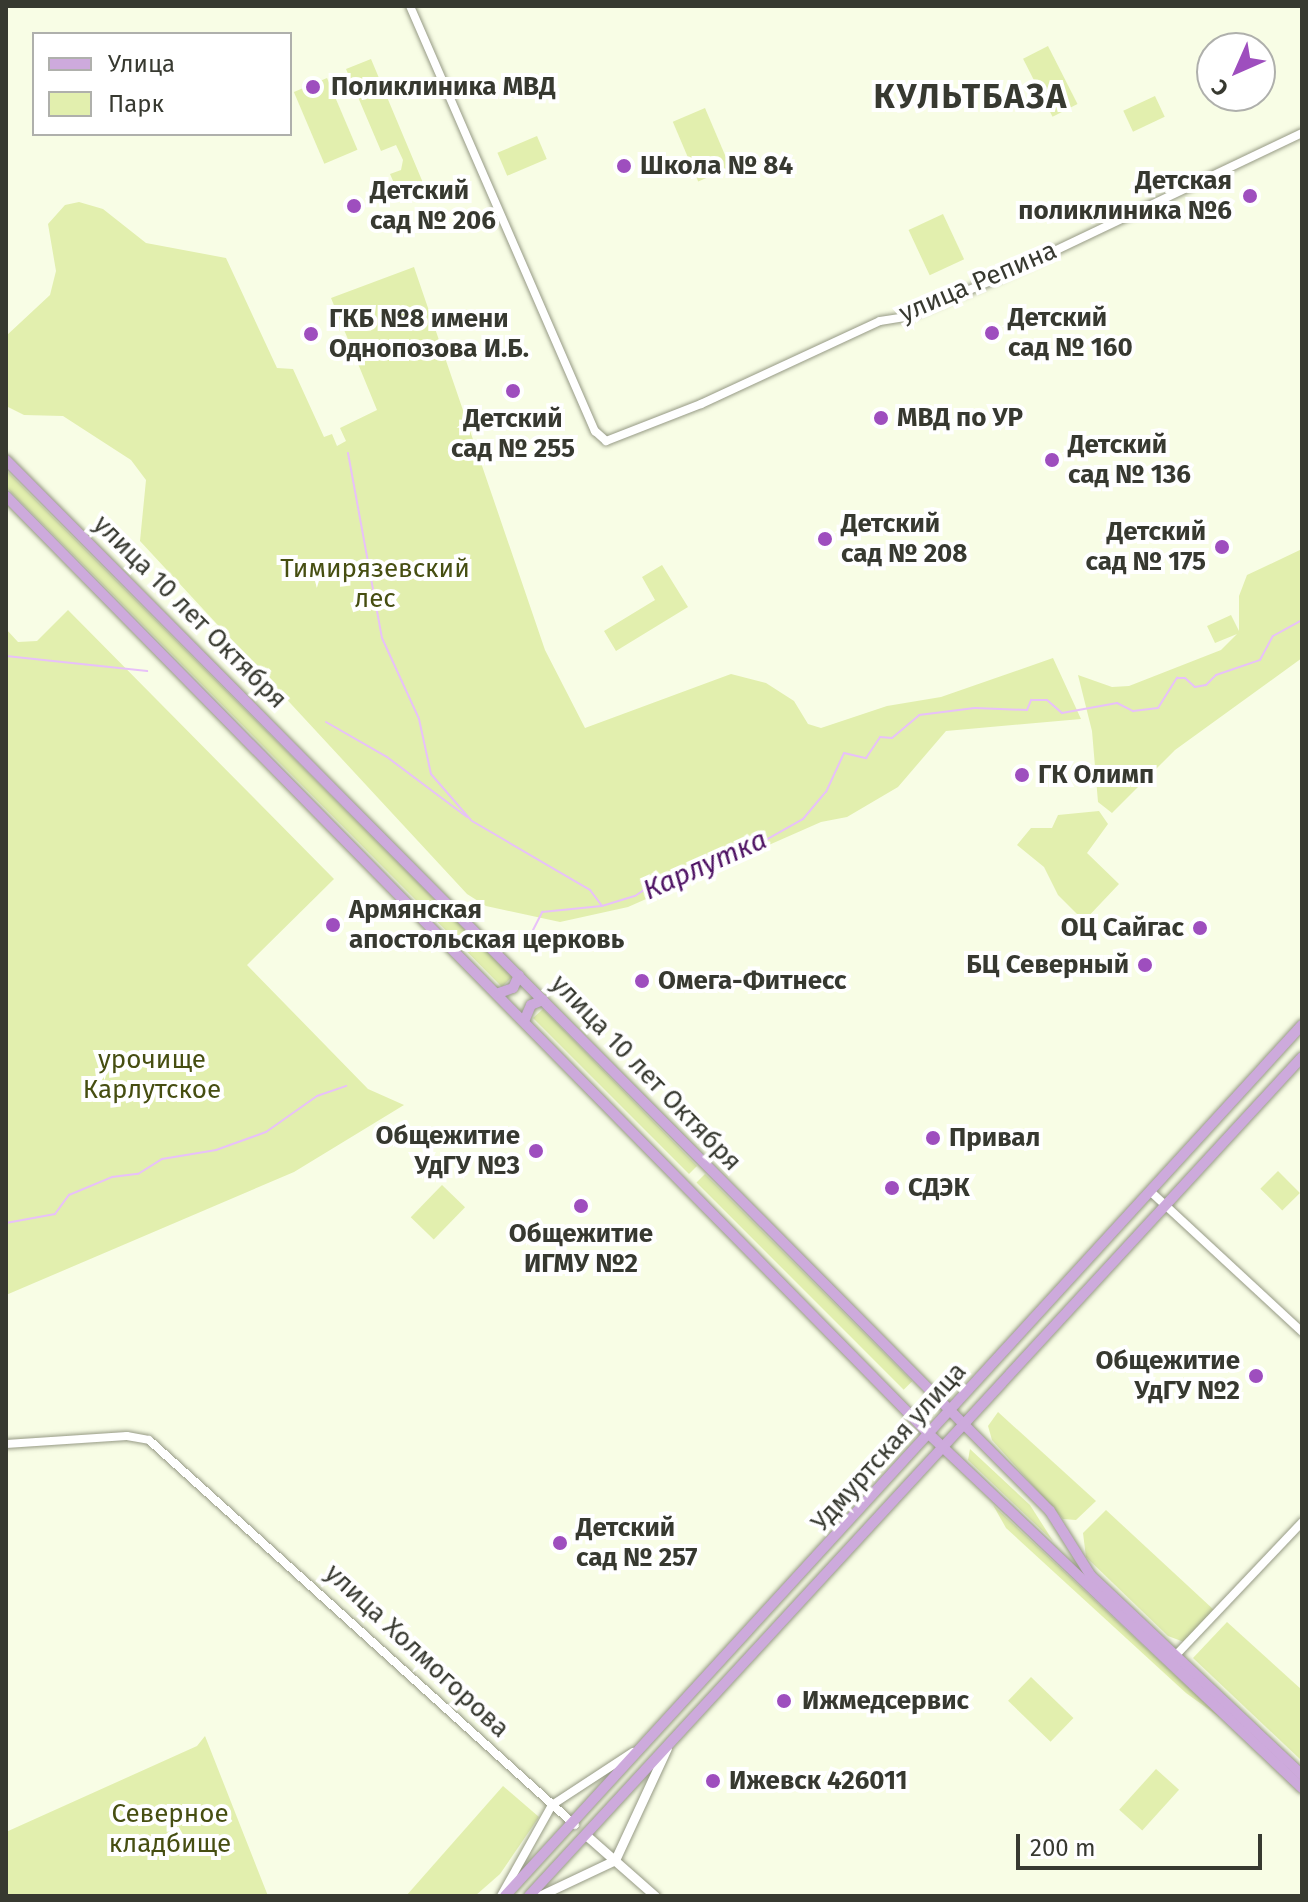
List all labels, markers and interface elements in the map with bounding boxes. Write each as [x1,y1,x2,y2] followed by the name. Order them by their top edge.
[32,32,292,136] legend
[1196,32,1276,112] north arrow
[108,50,175,78] text: Улица
[331,71,556,103] place label: Поликлиника МВД
[1206,74,1234,102] text: С
[302,76,324,98] marker: Поликлиника МВД
[874,77,1068,117] district label: КУЛЬТБАЗА
[108,90,164,118] text: Парк
[640,150,793,182] place label: Школа № 84
[615,157,633,175] marker: Школа № 84
[1018,165,1232,226] place label: Детская поликлиника №6
[370,175,496,236] place label: Детский сад № 206
[1239,185,1261,207] marker: Детская поликлиника №6
[345,197,363,215] marker: Детский сад № 206
[894,235,1062,329] street label: улица Репина
[1008,302,1133,364] place label: Детский сад № 160
[329,303,529,364] place label: ГКБ №8 имени Однопозова И.Б.
[300,323,322,345] marker: ГКБ №8 имени Однопозова И.Б.
[983,324,1001,342] marker: Детский сад № 160
[504,382,522,400] marker: Детский сад № 255
[897,402,1023,434] place label: МВД по УР
[451,403,575,464] place label: Детский сад № 255
[872,409,890,427] marker: МВД по УР
[1068,429,1191,490] place label: Детский сад № 136
[1043,451,1061,469] marker: Детский сад № 136
[841,508,967,570] place label: Детский сад № 208
[87,509,293,715] street label: улица 10 лет Октября
[1085,516,1206,578] place label: Детский сад № 175
[816,530,834,548] marker: Детский сад № 208
[1213,538,1231,556] marker: Детский сад № 175
[280,553,470,614] park label: Тимирязевский лес
[1038,759,1154,791] place label: ГК Олимп
[1013,766,1031,784] marker: ГК Олимп
[638,823,772,907] water label: Карлутка
[349,894,624,956] place label: Армянская апостольская церковь
[1061,912,1184,944] place label: ОЦ Сайгас
[324,916,342,934] marker: Армянская апостольская церковь
[1191,919,1209,937] marker: ОЦ Сайгас
[966,949,1129,981] place label: БЦ Северный
[1136,956,1154,974] marker: БЦ Северный
[658,965,846,997] place label: Омега-Фитнесс
[544,968,748,1178] street label: улица 10 лет Октября
[633,972,651,990] marker: Омега-Фитнесс
[83,1044,221,1106] park label: урочище Карлутское
[376,1120,520,1182] place label: Общежитие УдГУ №3
[949,1122,1040,1154] place label: Привал
[924,1129,942,1147] marker: Привал
[527,1142,545,1160] marker: Общежитие УдГУ №3
[908,1172,970,1204] place label: СДЭК
[883,1179,901,1197] marker: СДЭК
[572,1197,590,1215] marker: Общежитие ИГМУ №2
[509,1218,653,1280] place label: Общежитие ИГМУ №2
[1096,1345,1240,1406] place label: Общежитие УдГУ №2
[805,1356,973,1538] street label: Удмуртская улица
[1247,1367,1265,1385] marker: Общежитие УдГУ №2
[576,1512,697,1574] place label: Детский сад № 257
[551,1534,569,1552] marker: Детский сад № 257
[318,1558,516,1744] street label: улица Холмогорова
[802,1685,969,1717] place label: Ижмедсервис
[773,1690,795,1712] marker: Ижмедсервис
[729,1765,908,1797] place label: Ижевск 426011
[704,1772,722,1790] marker: Ижевск 426011
[109,1798,231,1860] park label: Северное кладбище
[1020,1818,1266,1868] scale bar
[1030,1834,1096,1862] text: 200 m

